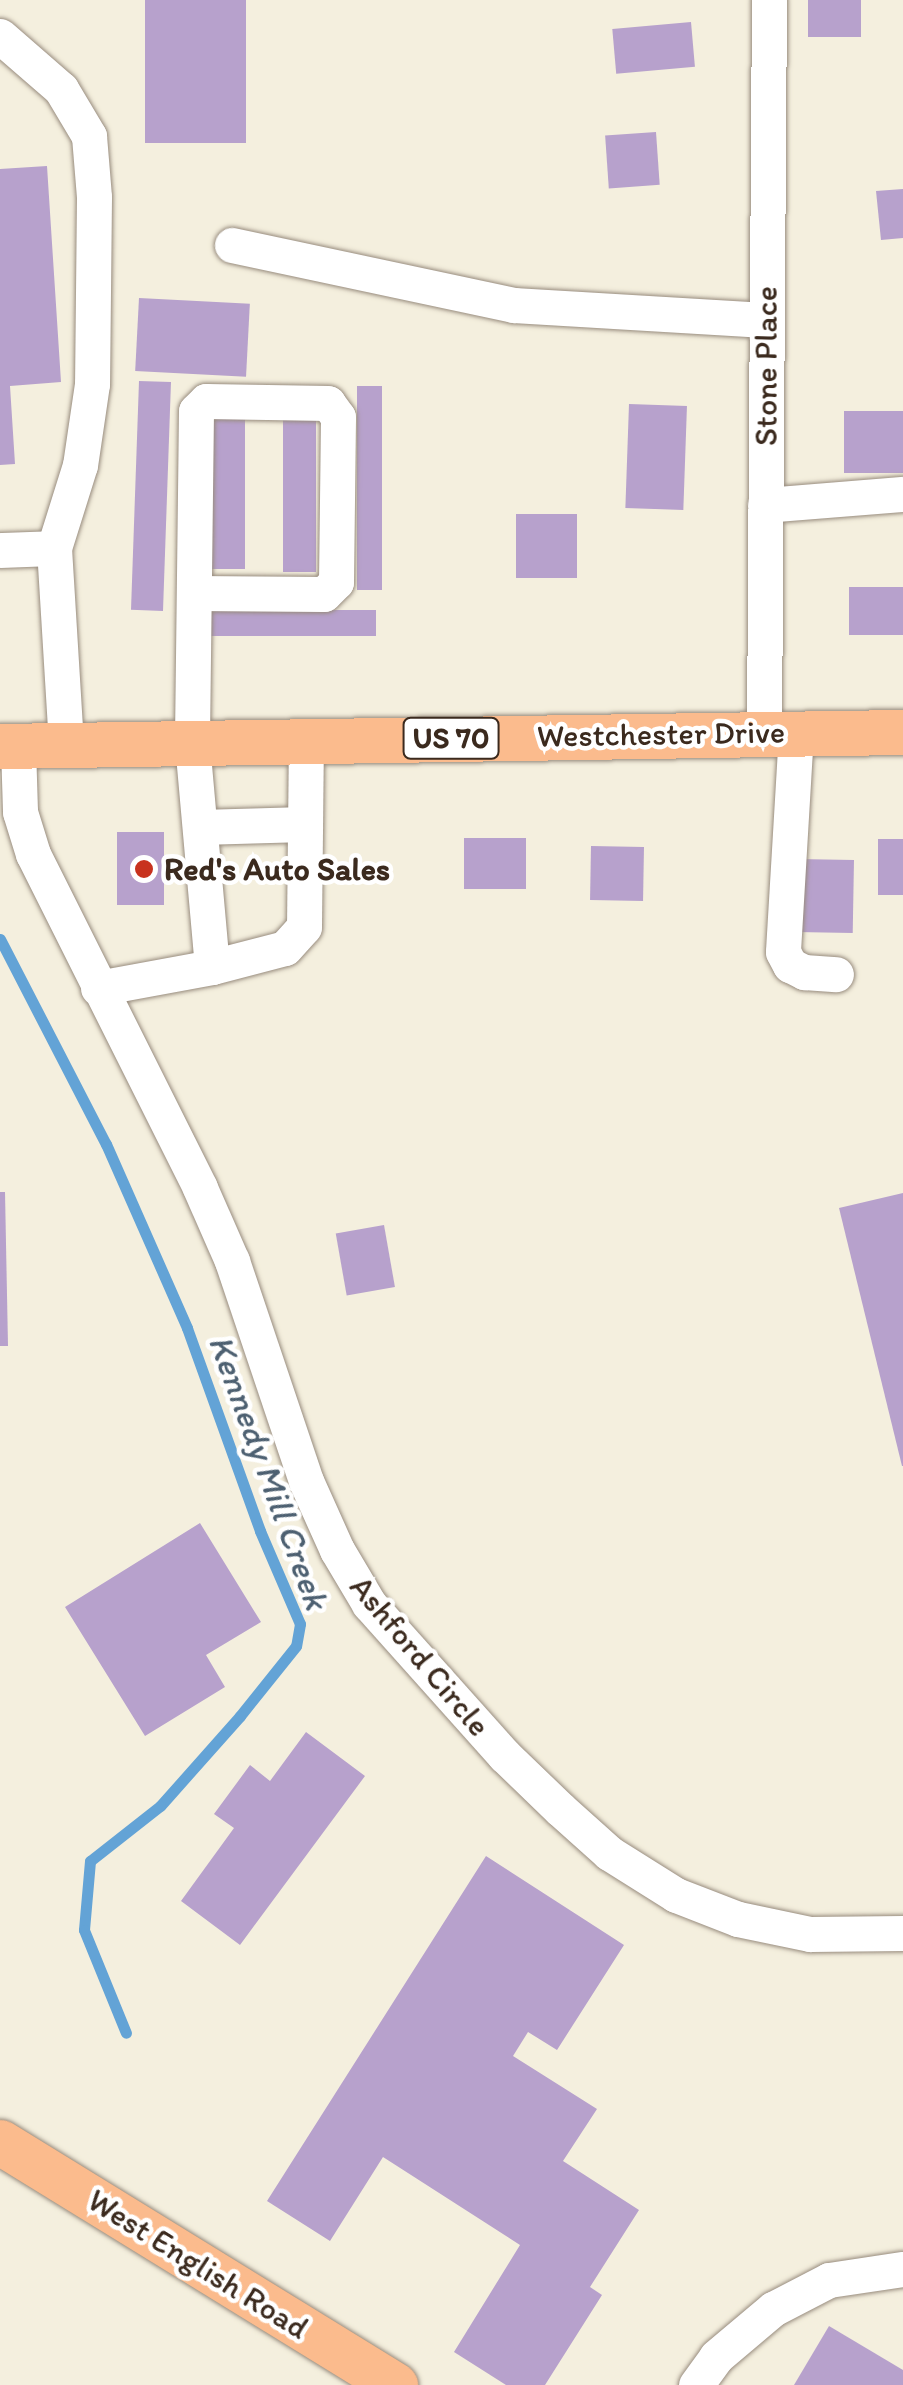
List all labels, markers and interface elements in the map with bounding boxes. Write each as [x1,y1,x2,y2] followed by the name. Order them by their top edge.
[747,286,785,446] street label: Stone Place
[401,713,501,763] road number: US 70
[536,713,786,755] street label: Westchester Drive
[164,850,390,888] place label: Red's Auto Sales
[133,858,155,880] marker: Red's Auto Sales
[200,1329,338,1615] water label: Kennedy Mill Creek
[342,1568,498,1744] street label: Ashford Circle
[82,2181,314,2347] street label: West English Road

